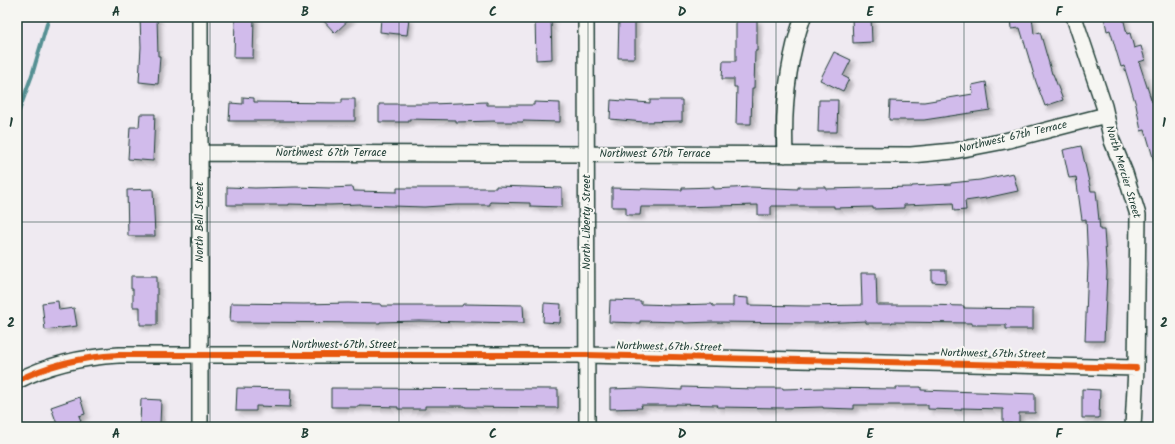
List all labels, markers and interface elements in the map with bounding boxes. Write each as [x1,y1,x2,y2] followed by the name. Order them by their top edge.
[112,2,120,23] text: A
[301,2,309,23] text: B
[489,2,497,23] text: C
[678,2,687,23] text: D
[866,2,874,23] text: E
[1055,2,1063,23] text: F
[9,113,13,134] text: 1
[1162,113,1166,134] text: 1
[957,116,1069,158] street label: Northwest 67th Terrace
[1100,123,1146,221] street label: North Mercier Street
[276,144,386,162] street label: Northwest 67th Terrace
[600,145,710,163] street label: Northwest 67th Terrace
[578,174,596,270] street label: North Liberty Street
[191,181,209,262] street label: North Bell Street
[7,313,15,334] text: 2
[1160,313,1168,334] text: 2
[291,336,398,354] street label: Northwest 67th Street
[616,337,723,357] street label: Northwest 67th Street
[940,344,1047,364] street label: Northwest 67th Street
[112,424,120,444] text: A
[301,424,309,444] text: B
[489,424,497,444] text: C
[678,424,687,444] text: D
[866,424,874,444] text: E
[1055,424,1063,444] text: F

